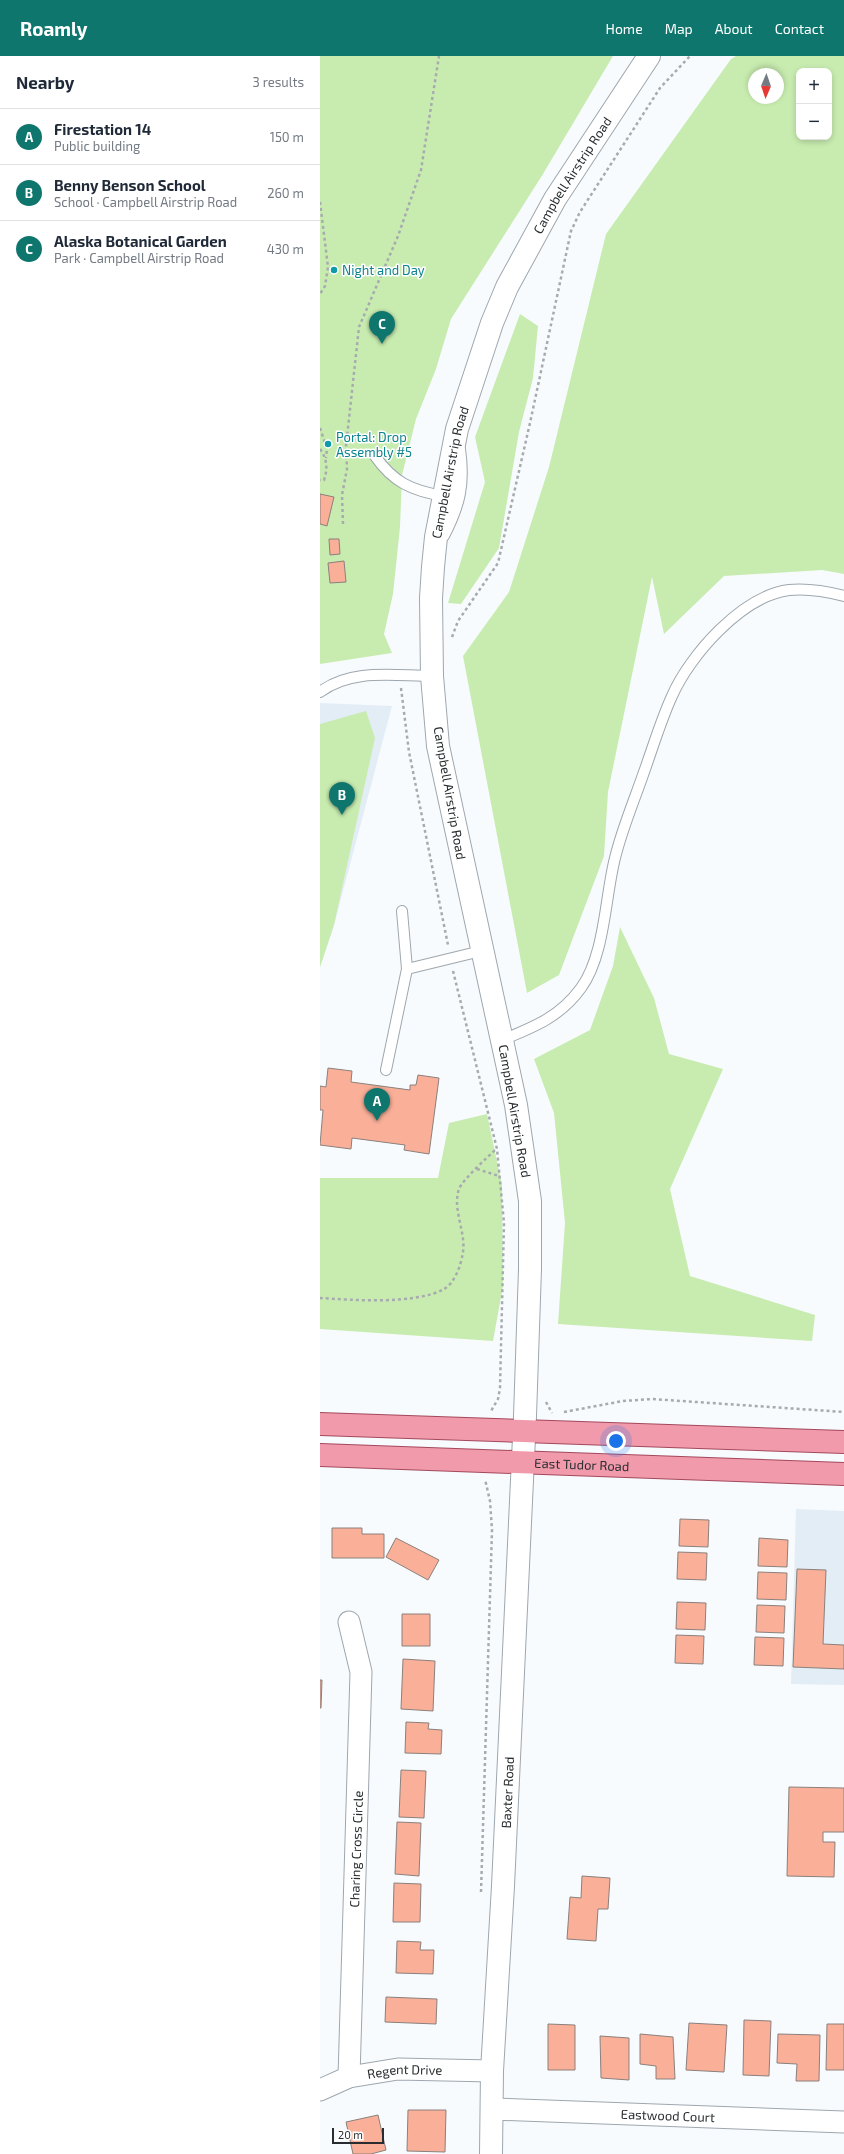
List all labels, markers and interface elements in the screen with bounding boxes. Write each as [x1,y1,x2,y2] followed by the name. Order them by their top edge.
[20,17,87,40] text: Roamly
[606,20,643,37] text: Home
[665,20,693,37] text: Map
[715,20,753,37] text: About
[775,20,824,37] text: Contact
[748,68,784,104] north arrow
[796,68,832,140] map controls
[796,68,832,104] button: +
[16,72,74,92] text: Nearby
[253,74,304,90] text: 3 results
[796,104,832,140] button: −
[530,114,615,236] street label: Campbell Airstrip Road
[54,120,151,138] text: Firestation 14
[25,129,33,145] text: A
[270,129,304,145] text: 150 m
[54,138,140,154] text: Public building
[54,176,206,194] text: Benny Benson School
[25,185,33,201] text: B
[267,185,304,201] text: 260 m
[54,194,237,210] text: School · Campbell Airstrip Road
[54,232,227,250] text: Alaska Botanical Garden
[25,241,33,257] text: C
[267,241,304,257] text: 430 m
[54,250,224,266] text: Park · Campbell Airstrip Road
[342,262,425,278] place label: Night and Day
[329,265,339,275] marker: Night and Day
[369,311,395,344] pin: C
[428,404,472,540] street label: Campbell Airstrip Road
[336,429,412,460] place label: Portal: Drop Assembly #5
[323,439,333,449] marker: Portal: Drop Assembly #5
[430,725,470,861] street label: Campbell Airstrip Road
[329,782,355,815] pin: B
[495,1043,535,1179] street label: Campbell Airstrip Road
[364,1088,390,1121] pin: A
[606,1431,626,1451] your location
[534,1455,630,1474] street label: East Tudor Road
[498,1756,517,1829] street label: Baxter Road
[346,1790,366,1908] street label: Charing Cross Circle
[366,2061,442,2082] street label: Regent Drive
[621,2106,715,2125] street label: Eastwood Court
[332,2126,384,2145] scale bar
[338,2128,363,2141] text: 20 m

